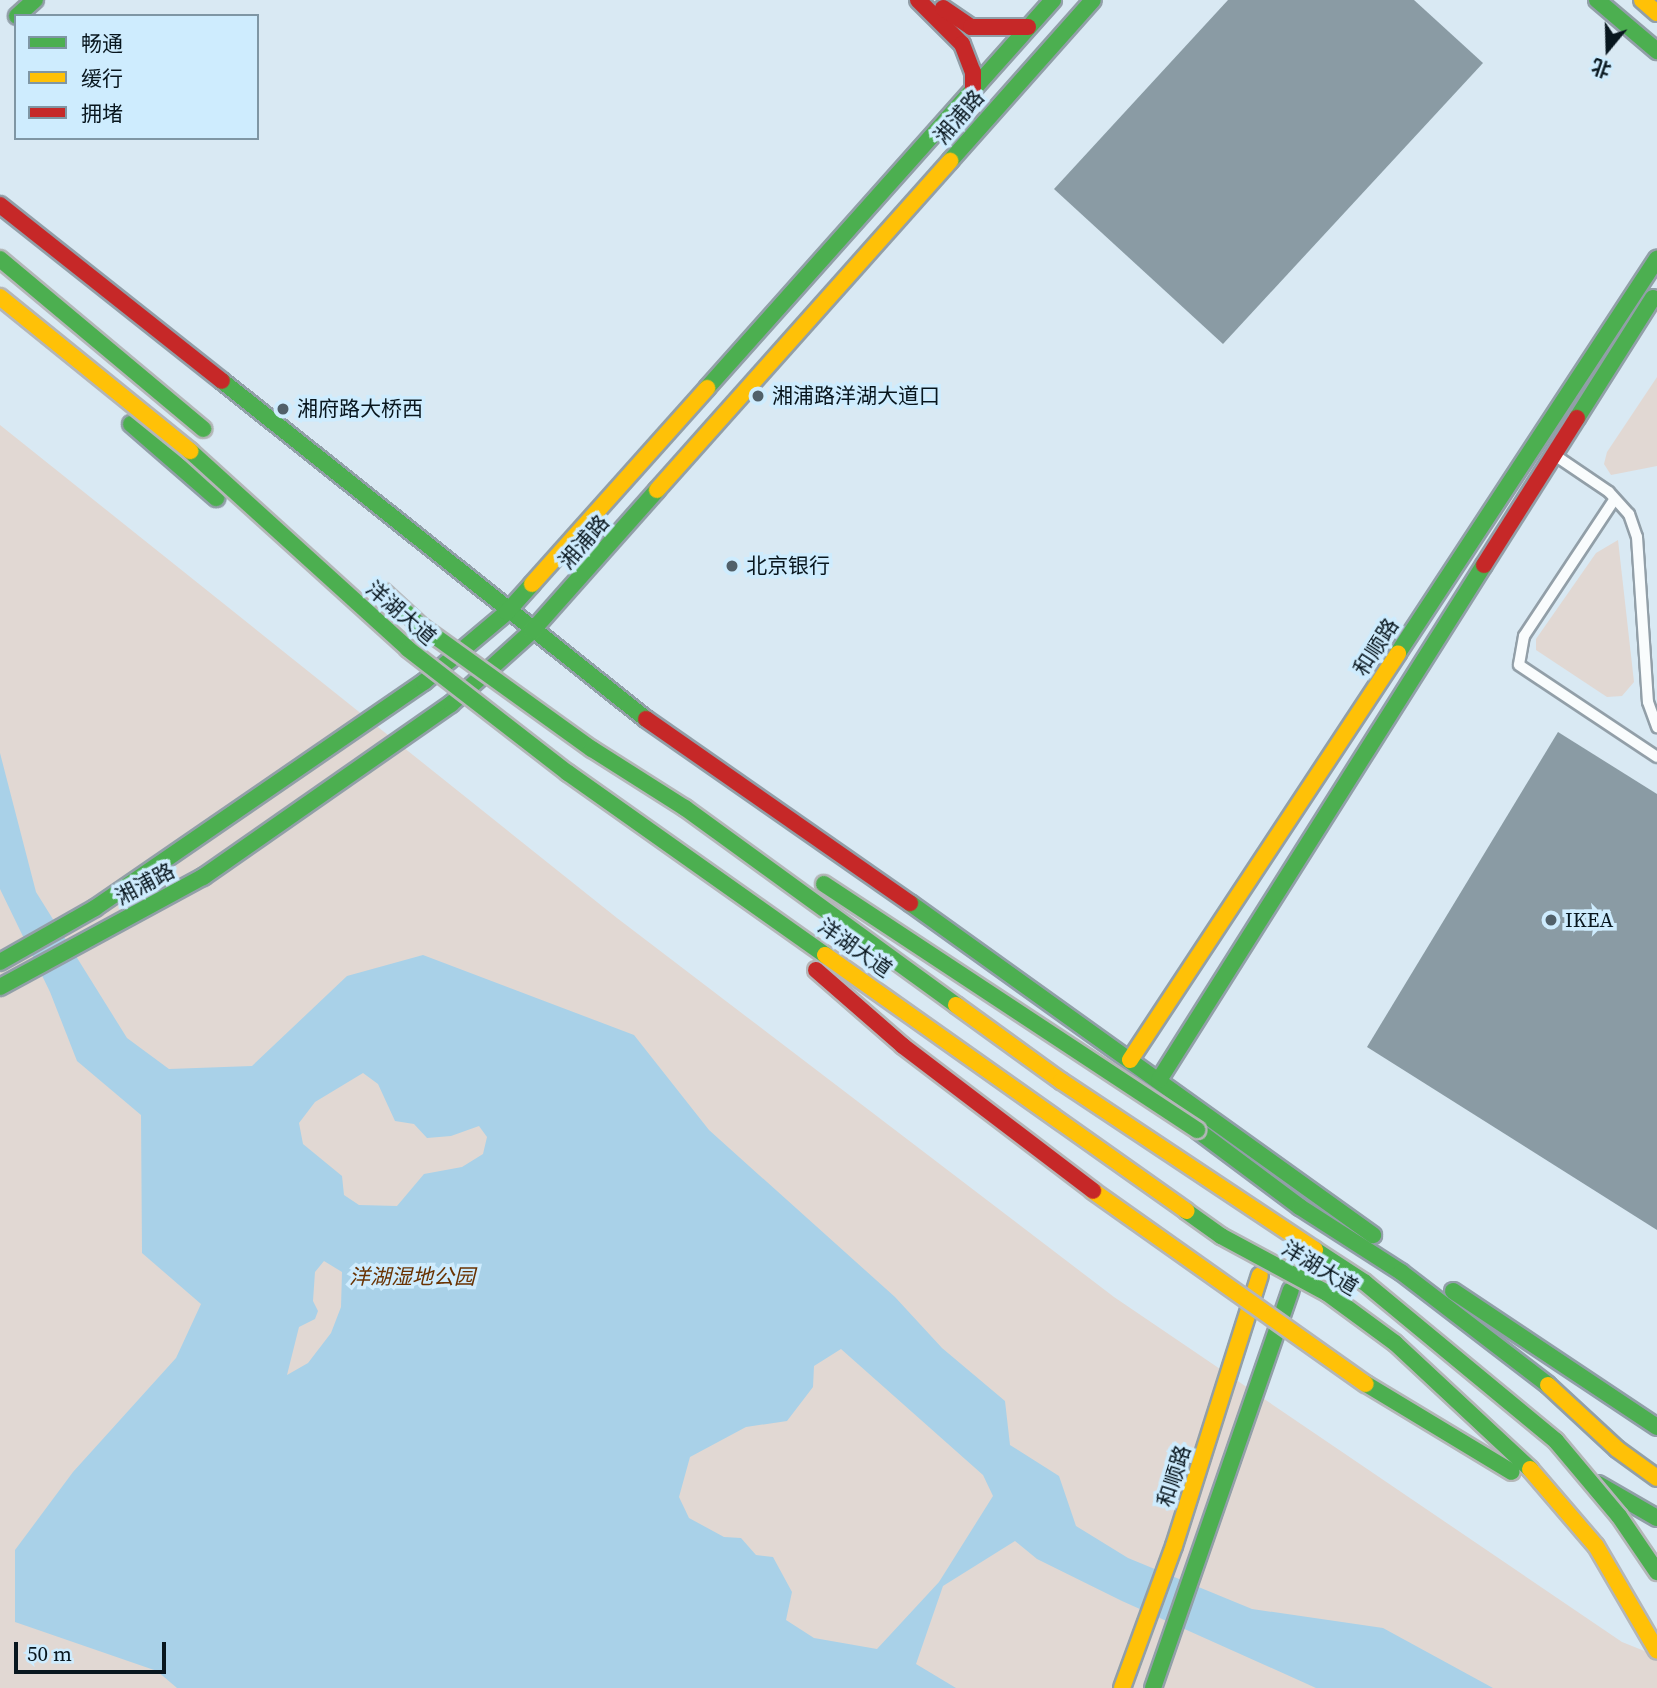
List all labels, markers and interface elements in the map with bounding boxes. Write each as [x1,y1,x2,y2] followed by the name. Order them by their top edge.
[14,14,259,140] legend
[1573,14,1643,84] north arrow
[81,29,123,58] text: 畅通
[1588,53,1614,84] text: 北
[81,64,123,93] text: 缓行
[929,85,989,149] street label: 湘浦路
[81,99,123,128] text: 拥堵
[772,383,940,409] place label: 湘浦路洋湖大道口
[750,388,766,404] marker: 湘浦路洋湖大道口
[297,396,423,422] place label: 湘府路大桥西
[275,401,291,417] marker: 湘府路大桥西
[554,510,614,574] street label: 湘浦路
[746,553,830,579] place label: 北京银行
[724,558,740,574] marker: 北京银行
[361,576,441,650] street label: 洋湖大道
[1348,614,1404,680] street label: 和顺路
[111,858,179,910] street label: 湘浦路
[1565,907,1613,933] place label: IKEA
[1543,912,1559,928] marker: IKEA
[813,914,897,982] street label: 洋湖大道
[1278,1236,1362,1300] street label: 洋湖大道
[349,1264,475,1290] park label: 洋湖湿地公园
[1152,1442,1196,1510] street label: 和顺路
[18,1628,170,1672] scale bar
[27,1639,72,1668] text: 50 m

